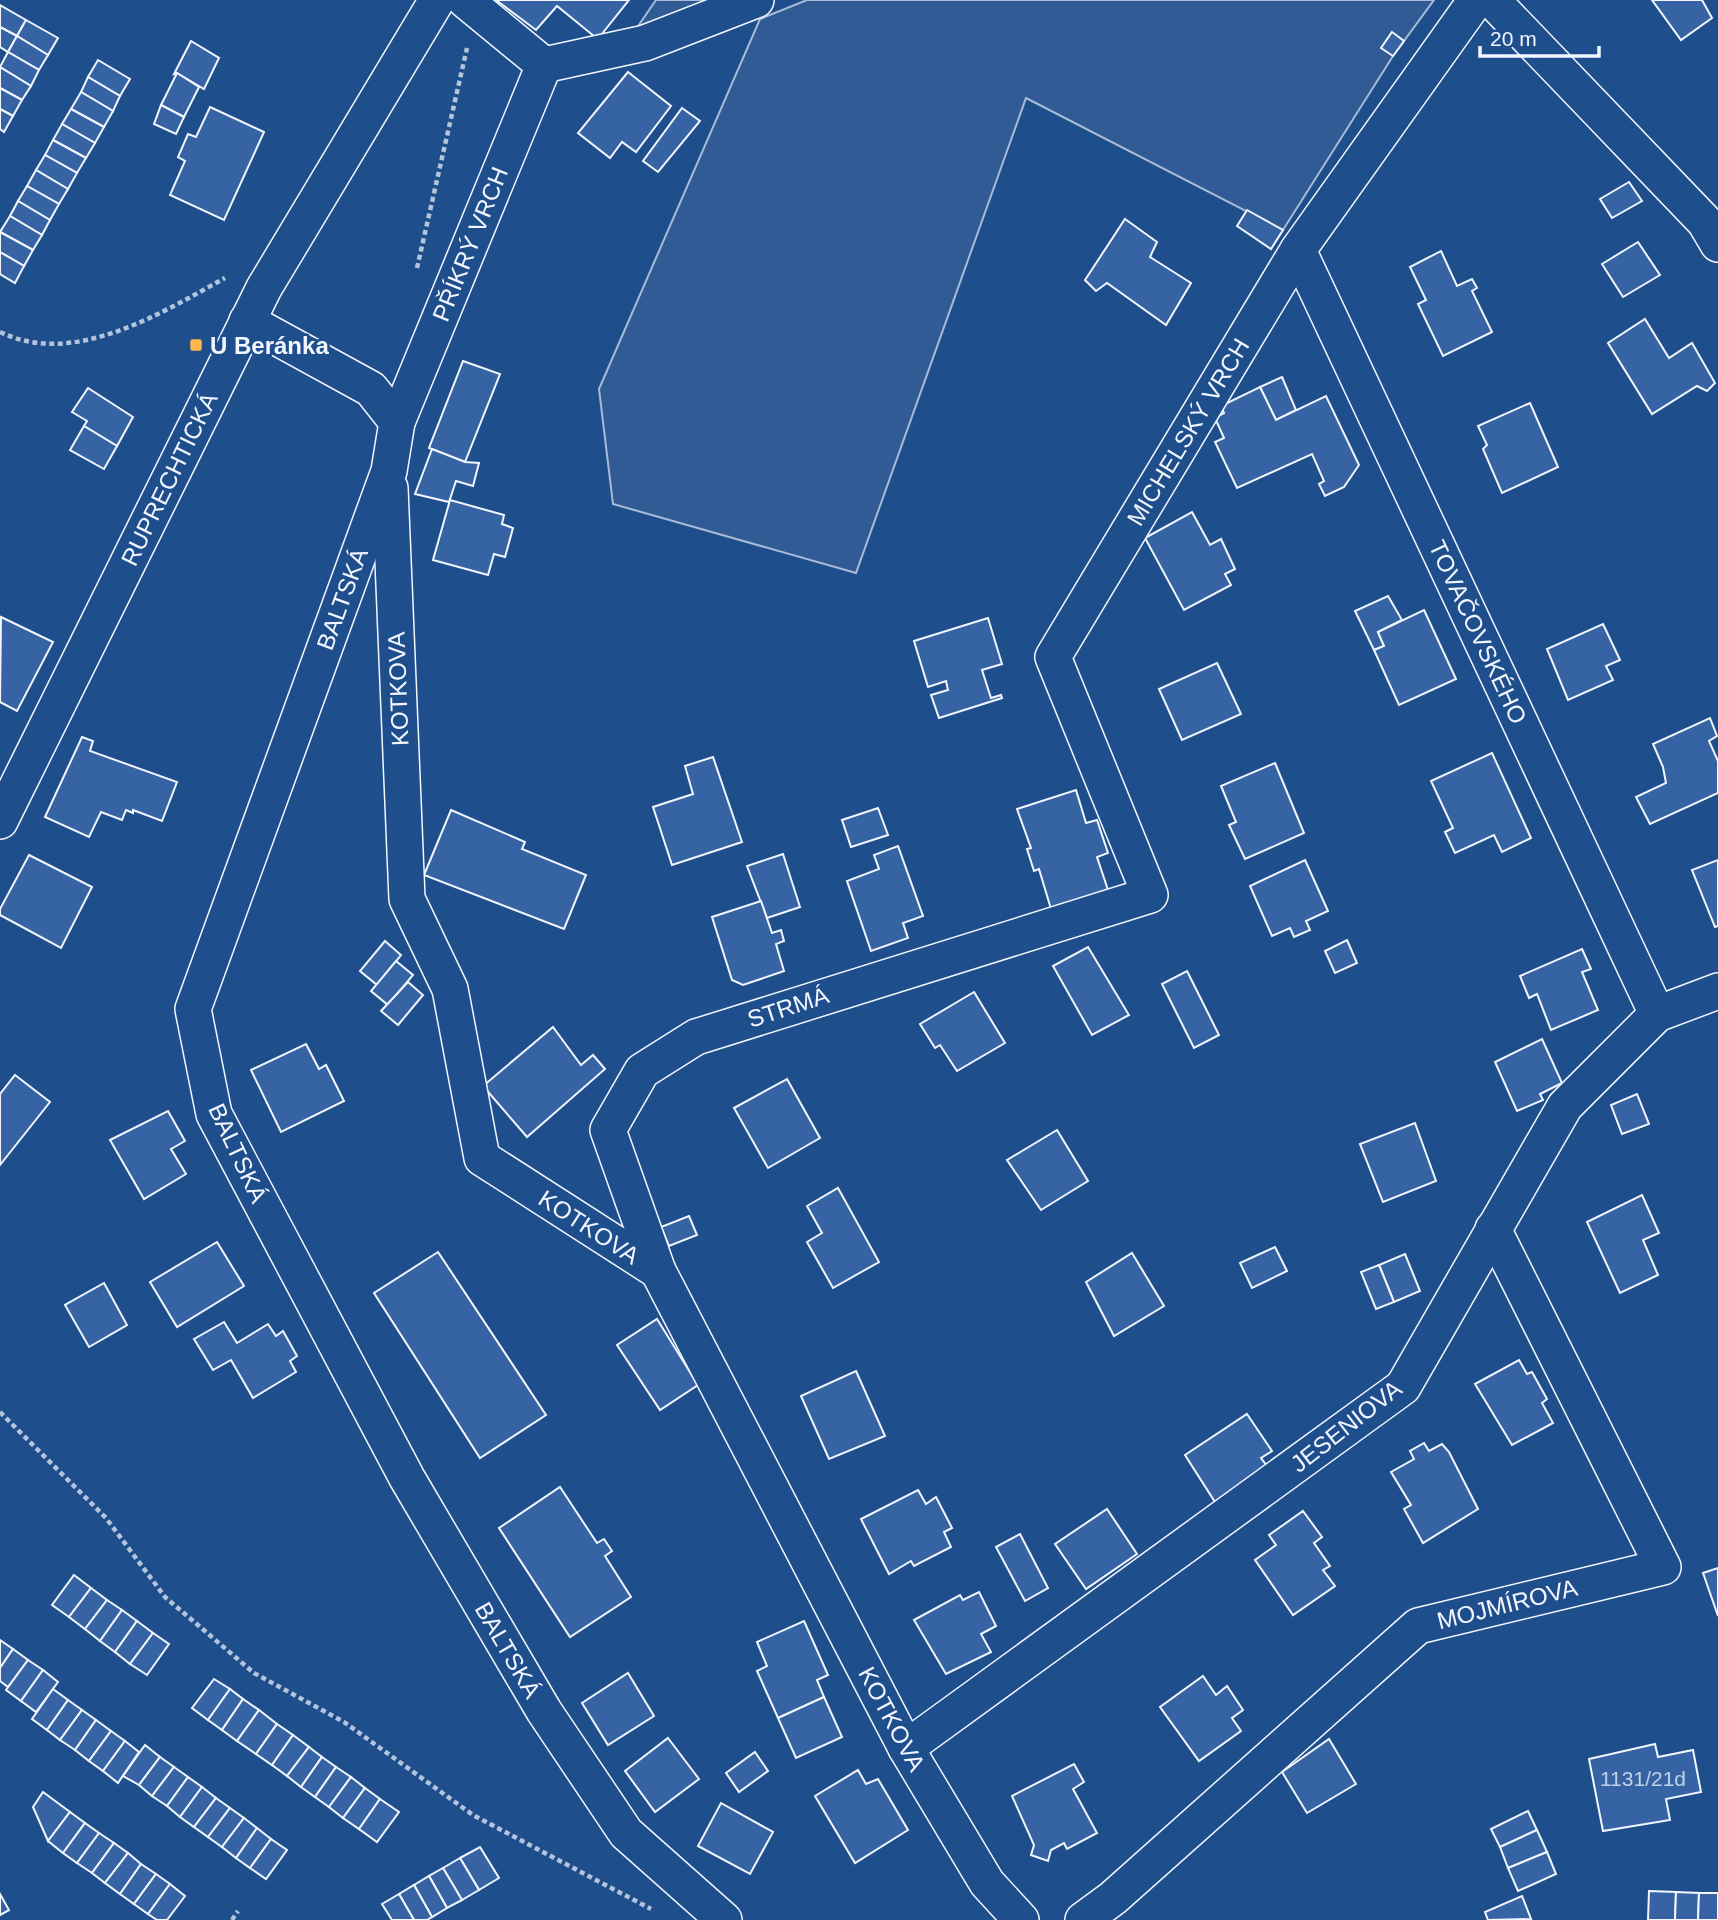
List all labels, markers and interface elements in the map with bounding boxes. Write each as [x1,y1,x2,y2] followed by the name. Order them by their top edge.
[1480,14,1599,58] scale bar
[1490,27,1537,50] text: 20 m
[427,163,513,325] street label: PŘÍKRÝ VRCH
[210,332,329,359] place label: U Beránka
[1121,334,1255,530] street label: MICHELSKÝ VRCH
[188,337,204,353] marker: U Beránka
[115,388,223,570] street label: RUPRECHTICKÁ
[1424,536,1532,728] street label: TOVAČOVSKÉHO
[311,544,373,654] street label: BALTSKÁ
[383,631,413,747] street label: KOTKOVA
[744,981,832,1033] street label: STRMÁ
[203,1099,273,1207] street label: BALTSKÁ
[534,1185,644,1269] street label: KOTKOVA
[1285,1374,1407,1478] street label: JESENIOVA
[1434,1574,1580,1634] street label: MOJMÍROVA
[470,1597,546,1703] street label: BALTSKÁ
[853,1662,931,1776] street label: KOTKOVA
[1600,1767,1686,1790] house number: 1131/21d

